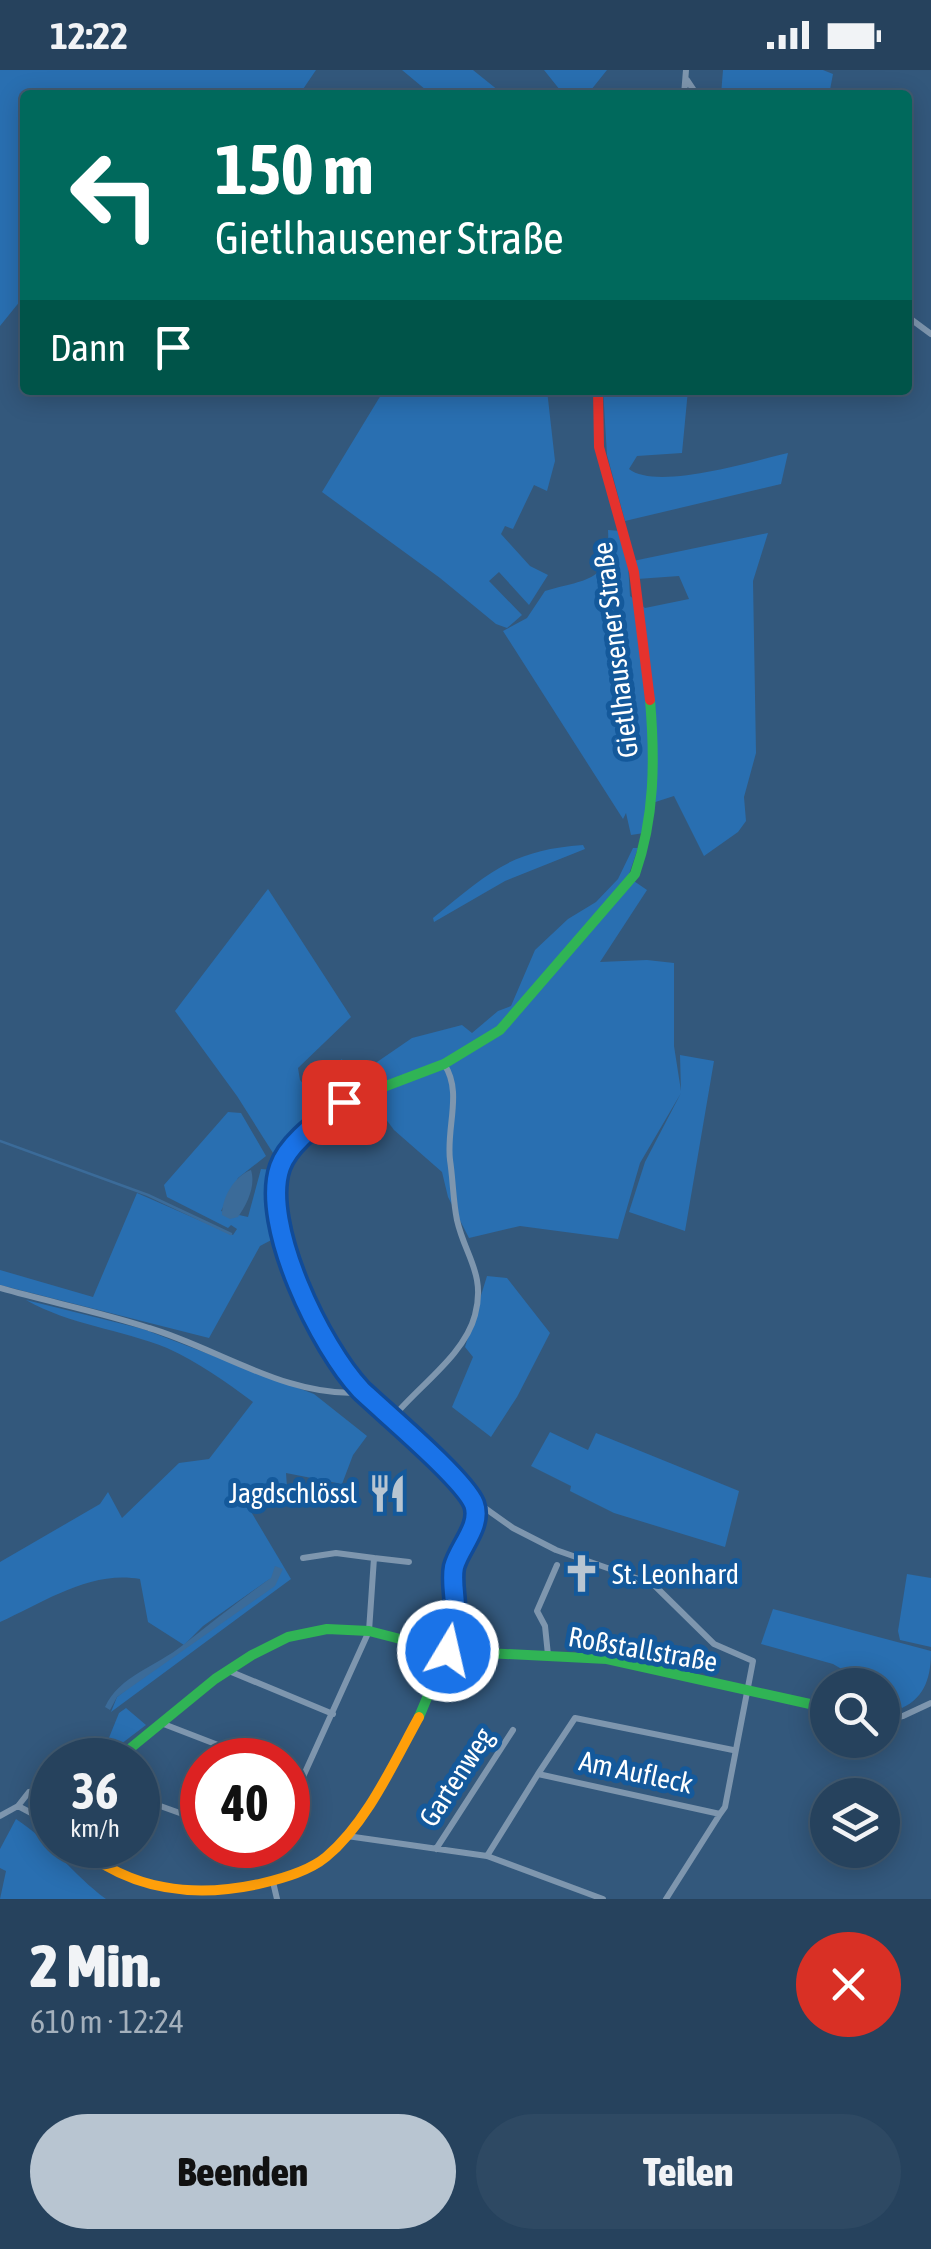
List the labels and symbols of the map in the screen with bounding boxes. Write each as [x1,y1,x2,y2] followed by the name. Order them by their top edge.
[586,540,644,760] street label: Gietlhausener Straße
[302,1060,387,1145] pin
[366,1472,408,1514] restaurant icon: Jagdschlössl
[229,1477,358,1509] place label: Jagdschlössl
[561,1553,603,1595] church icon: St. Leonhard
[612,1558,739,1590] place label: St. Leonhard
[396,1599,500,1703] position arrow
[566,1620,720,1678] street label: Roßstallstraße
[412,1722,500,1832] street label: Gartenweg
[180,1738,310,1868] speed limit sign: 40
[576,1744,696,1800] street label: Am Aufleck

